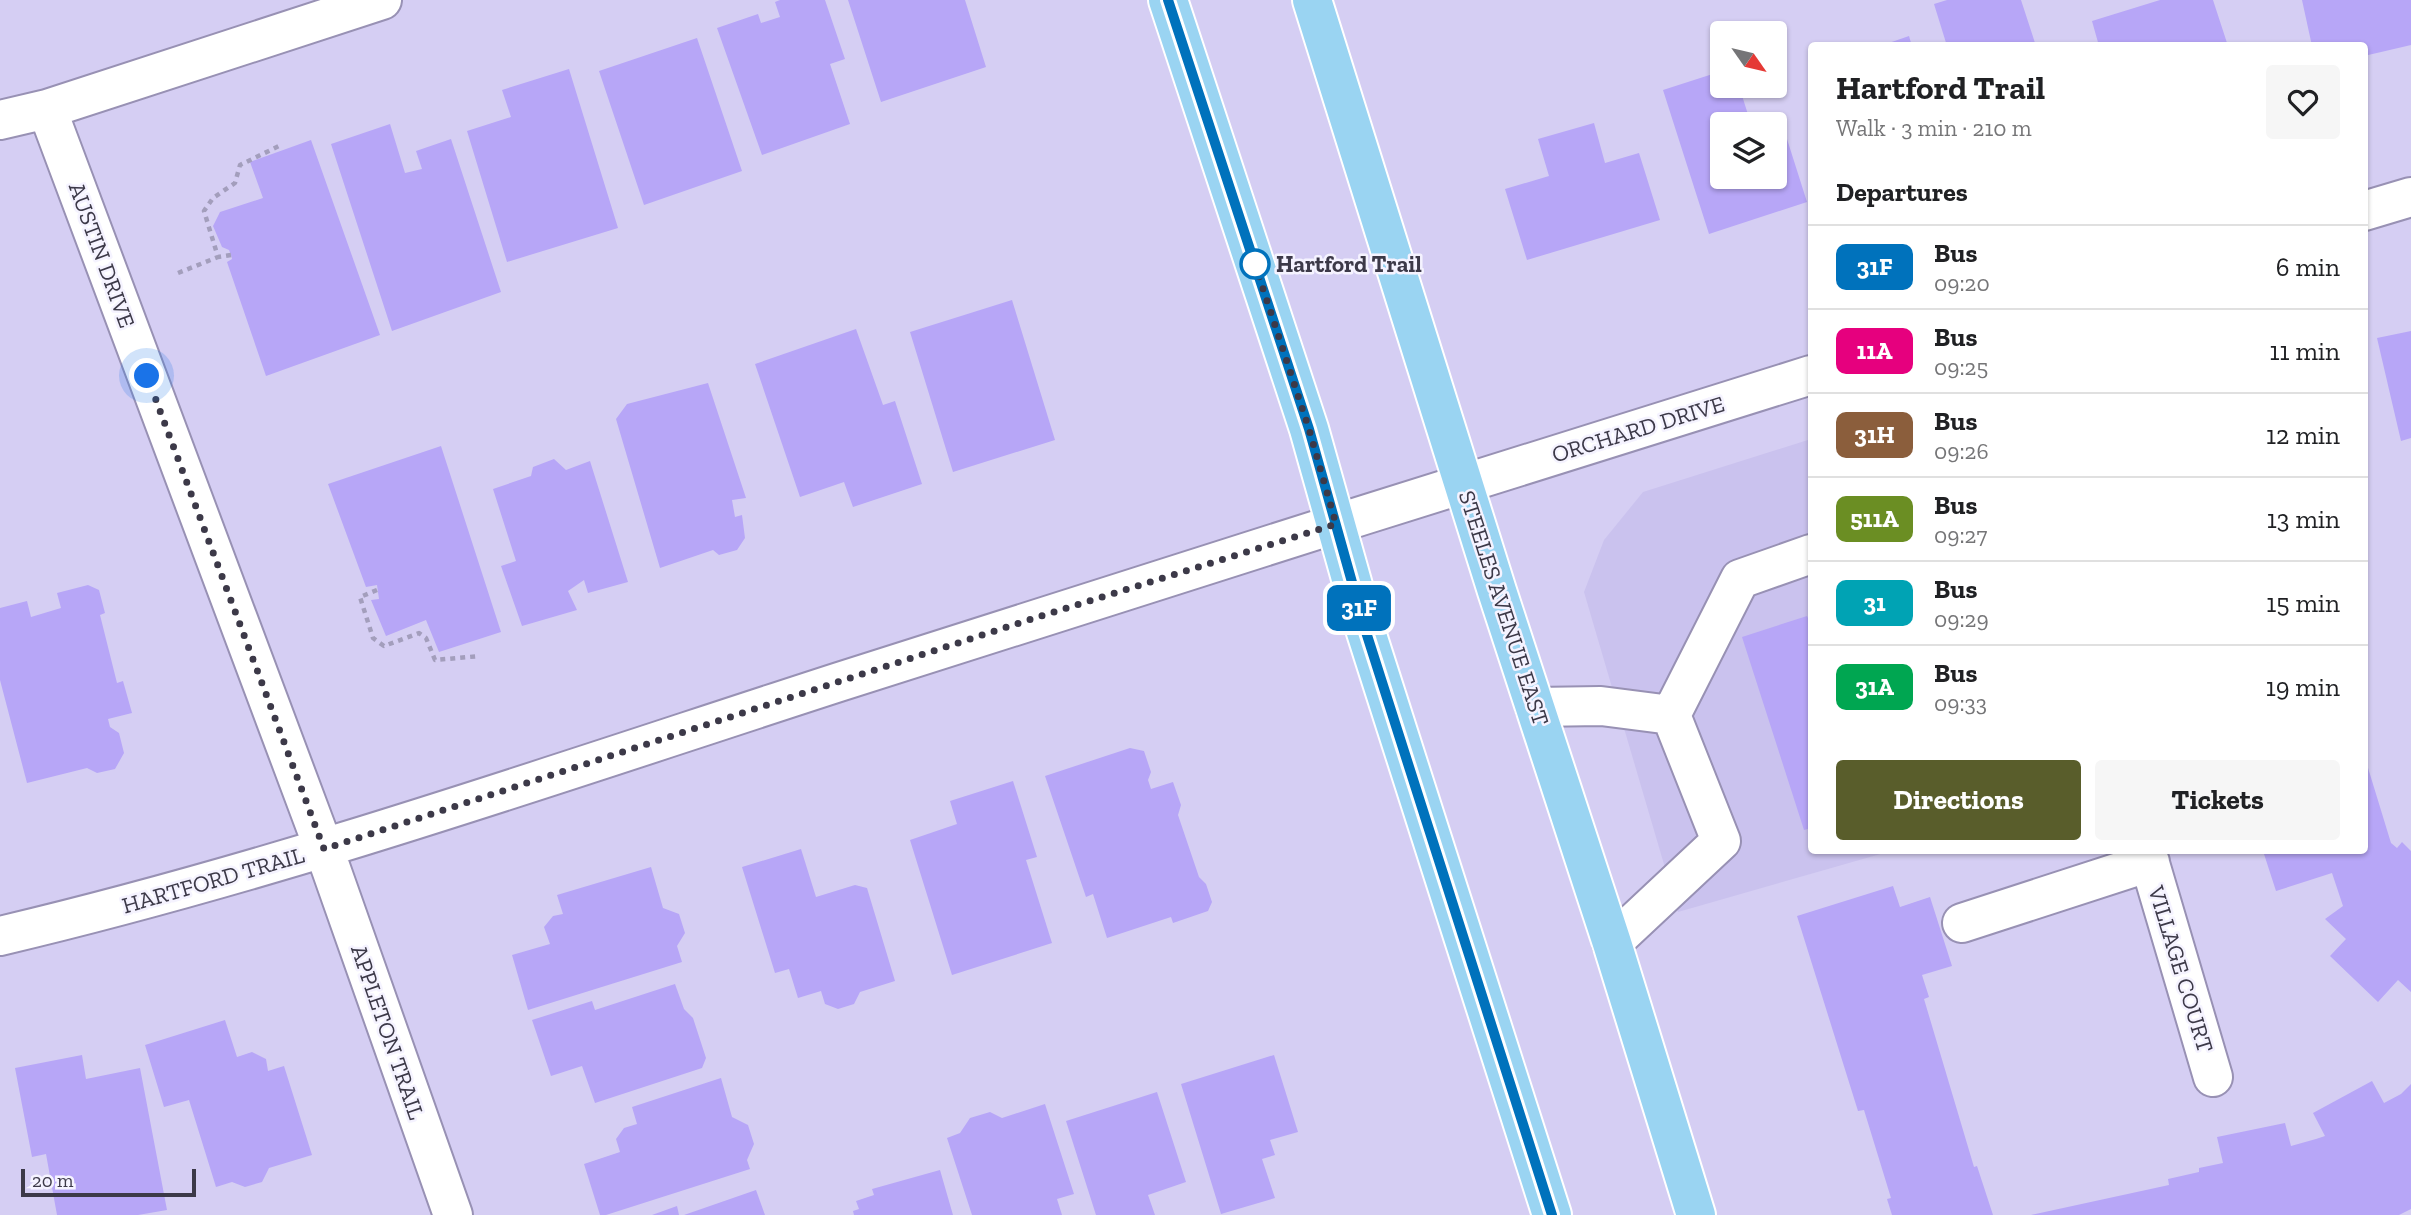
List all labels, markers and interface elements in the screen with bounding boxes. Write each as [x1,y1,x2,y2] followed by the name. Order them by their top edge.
[1710,21,1787,98] north arrow
[1710,21,1787,189] map controls
[2266,65,2340,139] button: heart
[1836,68,2045,107] text: Hartford Trail
[1710,112,1787,189] button: layers
[1836,114,2032,142] text: Walk · 3 min · 210 m
[1836,176,1968,208] text: Departures
[63,179,141,331] street label: AUSTIN DRIVE
[1934,237,1977,269] text: Bus
[1240,249,1270,279] marker: Hartford Trail
[1276,250,1422,278] place label: Hartford Trail
[2276,251,2340,283] text: 6 min
[1856,252,1893,281] text: 31F
[1934,269,1990,297] text: 09:20
[1934,321,1977,353] text: Bus
[2269,335,2340,367] text: 11 min
[1857,336,1892,365] text: 11A
[1934,353,1988,381] text: 09:25
[129,358,164,393] your location
[1548,389,1728,469] street label: ORCHARD DRIVE
[1934,405,1977,437] text: Bus
[2266,419,2340,451] text: 12 min
[1854,420,1895,449] text: 31H
[1934,437,1989,465] text: 09:26
[1453,487,1555,729] street label: STEELES AVENUE EAST
[1934,489,1977,521] text: Bus
[2267,503,2340,535] text: 13 min
[1850,504,1899,533] text: 511A
[1934,521,1987,549] text: 09:27
[1934,573,1977,605] text: Bus
[1319,585,1399,631] line badge: 31F
[2266,587,2340,619] text: 15 min
[1863,588,1886,617] text: 31
[1341,593,1377,622] text: 31F
[1934,605,1989,633] text: 09:29
[1934,657,1977,689] text: Bus
[2266,671,2340,703] text: 19 min
[1855,672,1894,701] text: 31A
[1934,689,1987,717] text: 09:33
[1836,760,2081,840] button: Directions
[2095,760,2340,840] button: Tickets
[119,840,308,919] street label: HARTFORD TRAIL
[2142,881,2220,1056] street label: VILLAGE COURT
[345,941,431,1123] street label: APPLETON TRAIL
[21,1166,196,1198] scale bar
[32,1169,73,1192] text: 20 m

